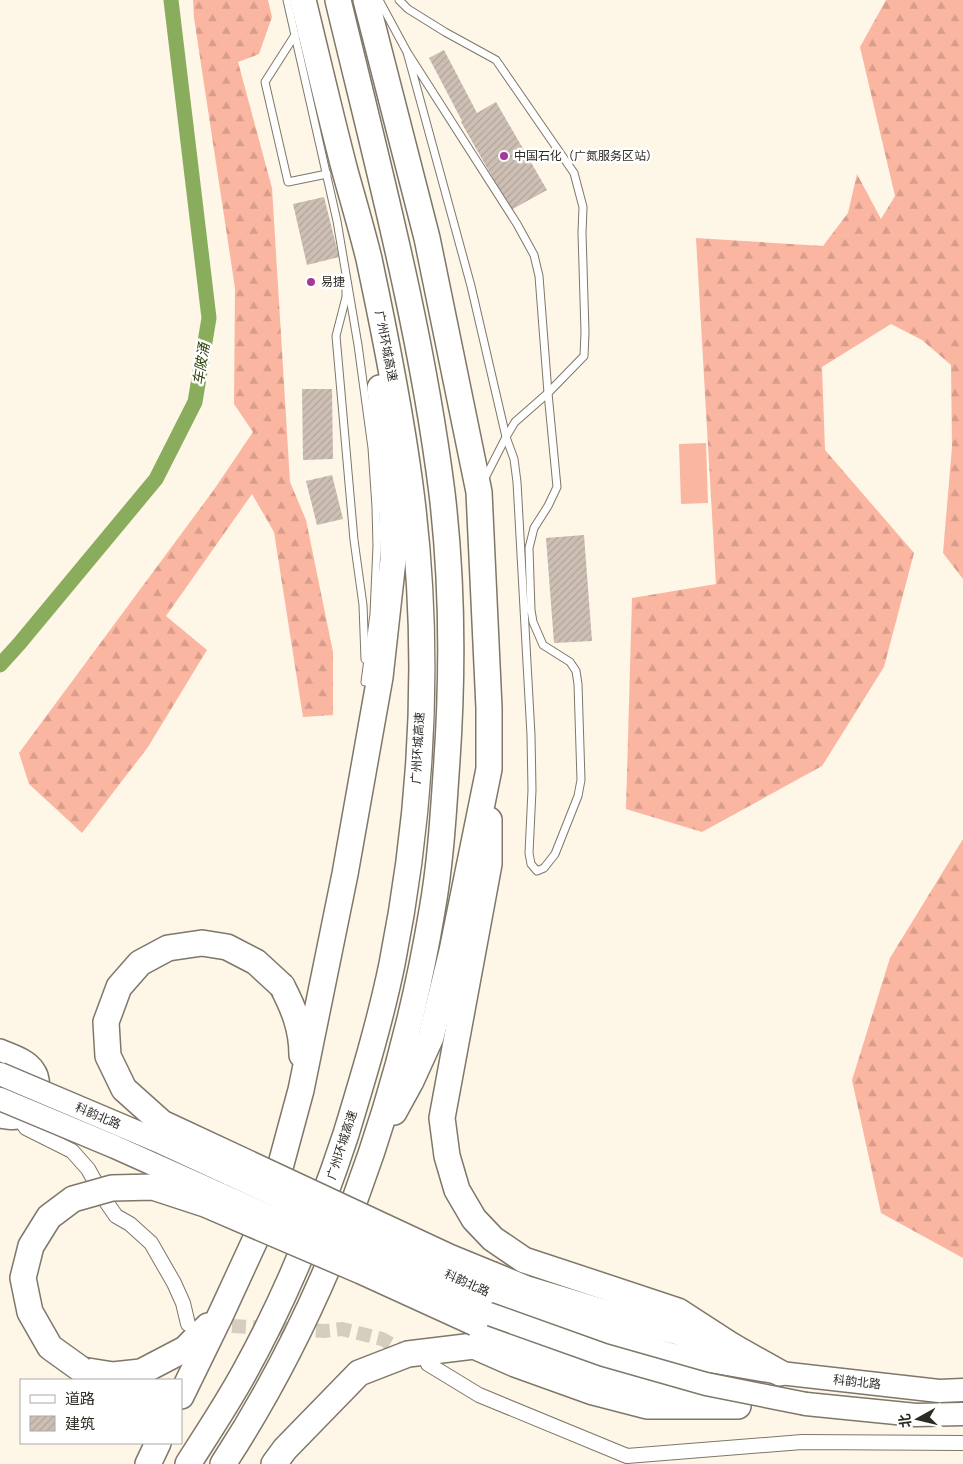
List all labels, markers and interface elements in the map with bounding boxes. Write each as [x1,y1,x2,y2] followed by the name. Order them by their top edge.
[514,148,658,162] place label: 中国石化（广氮服务区站）
[498,150,510,162] marker: 中国石化（广氮服务区站）
[321,274,345,288] place label: 易捷
[305,276,317,288] marker: 易捷
[373,309,401,382] street label: 广州环城高速
[189,340,212,386] water label: 车陂涌
[408,712,426,784] street label: 广州环城高速
[74,1099,123,1131] street label: 科韵北路
[323,1108,359,1181] street label: 广州环城高速
[443,1266,492,1298] street label: 科韵北路
[832,1372,882,1390] street label: 科韵北路
[20,1379,182,1444] legend
[65,1389,95,1407] text: 道路
[893,1394,943,1444] north arrow
[895,1413,914,1429] text: 北
[65,1414,95,1432] text: 建筑

